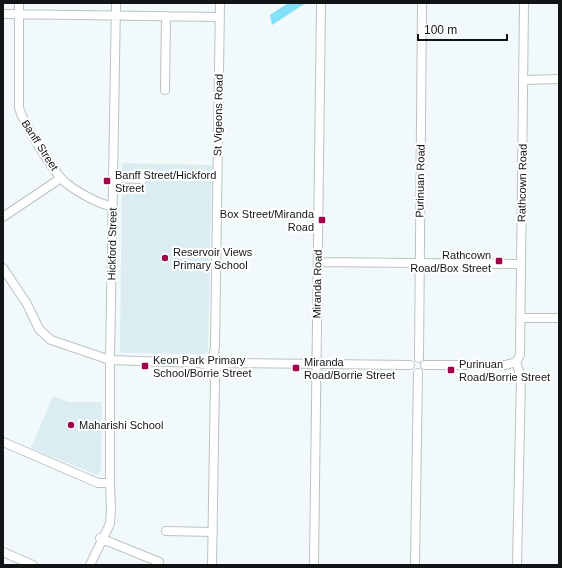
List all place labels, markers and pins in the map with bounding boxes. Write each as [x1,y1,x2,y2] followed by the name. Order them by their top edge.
[115,169,216,194] place label: Banff Street/Hickford Street
[102,176,112,186] marker: Banff Street/Hickford Street
[220,208,315,233] place label: Box Street/Miranda Road
[317,215,327,225] marker: Box Street/Miranda Road
[173,246,253,271] place label: Reservoir Views Primary School
[410,249,491,274] place label: Rathcown Road/Box Street
[160,253,170,263] marker: Reservoir Views Primary School
[494,256,504,266] marker: Rathcown Road/Box Street
[153,354,251,379] place label: Keon Park Primary School/Borrie Street
[304,356,395,381] place label: Miranda Road/Borrie Street
[459,358,550,383] place label: Purinuan Road/Borrie Street
[140,361,150,371] marker: Keon Park Primary School/Borrie Street
[291,363,301,373] marker: Miranda Road/Borrie Street
[446,365,456,375] marker: Purinuan Road/Borrie Street
[79,419,163,431] place label: Maharishi School
[66,420,76,430] marker: Maharishi School

